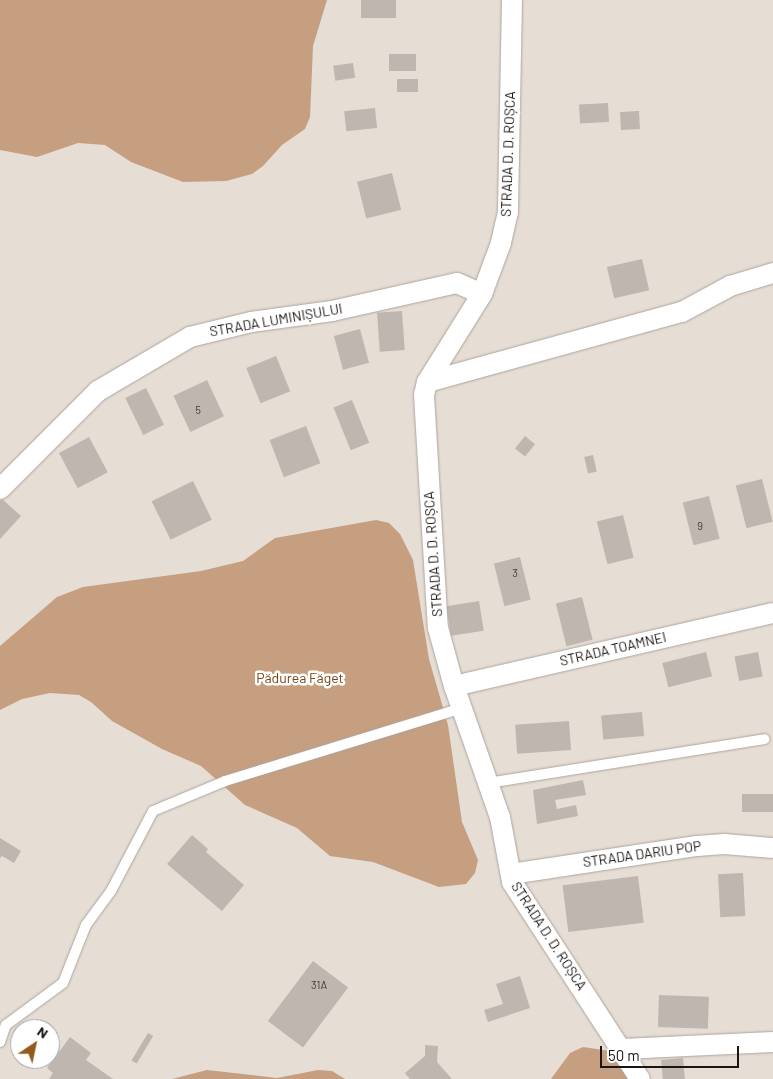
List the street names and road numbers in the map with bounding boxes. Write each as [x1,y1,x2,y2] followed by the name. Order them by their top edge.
[497,91,519,217] street label: STRADA D. D. ROȘCA
[208,300,344,340] street label: STRADA LUMINIȘULUI
[420,491,446,617] street label: STRADA D. D. ROȘCA
[558,629,668,669] street label: STRADA TOAMNEI
[582,837,702,871] street label: STRADA DARIU POP
[508,879,590,993] street label: STRADA D. D. ROȘCA

